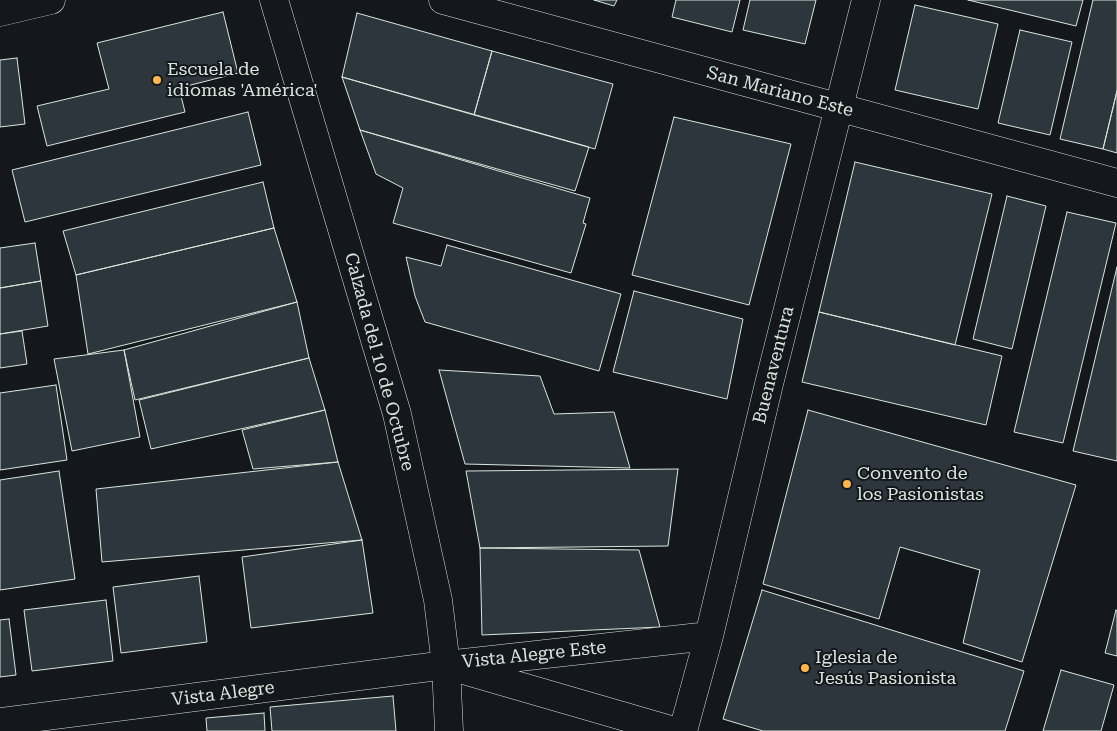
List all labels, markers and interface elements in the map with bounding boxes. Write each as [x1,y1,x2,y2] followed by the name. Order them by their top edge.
[167,59,318,102] place label: Escuela de idiomas 'América'
[704,62,856,122] street label: San Mariano Este
[151,74,163,86] marker: Escuela de idiomas 'América'
[339,250,419,474] street label: Calzada del 10 de Octubre
[749,304,799,426] street label: Buenaventura
[857,463,984,506] place label: Convento de los Pasionistas
[841,478,853,490] marker: Convento de los Pasionistas
[461,637,607,673] street label: Vista Alegre Este
[815,647,956,690] place label: Iglesia de Jesús Pasionista
[799,662,811,674] marker: Iglesia de Jesús Pasionista
[170,677,276,711] street label: Vista Alegre

